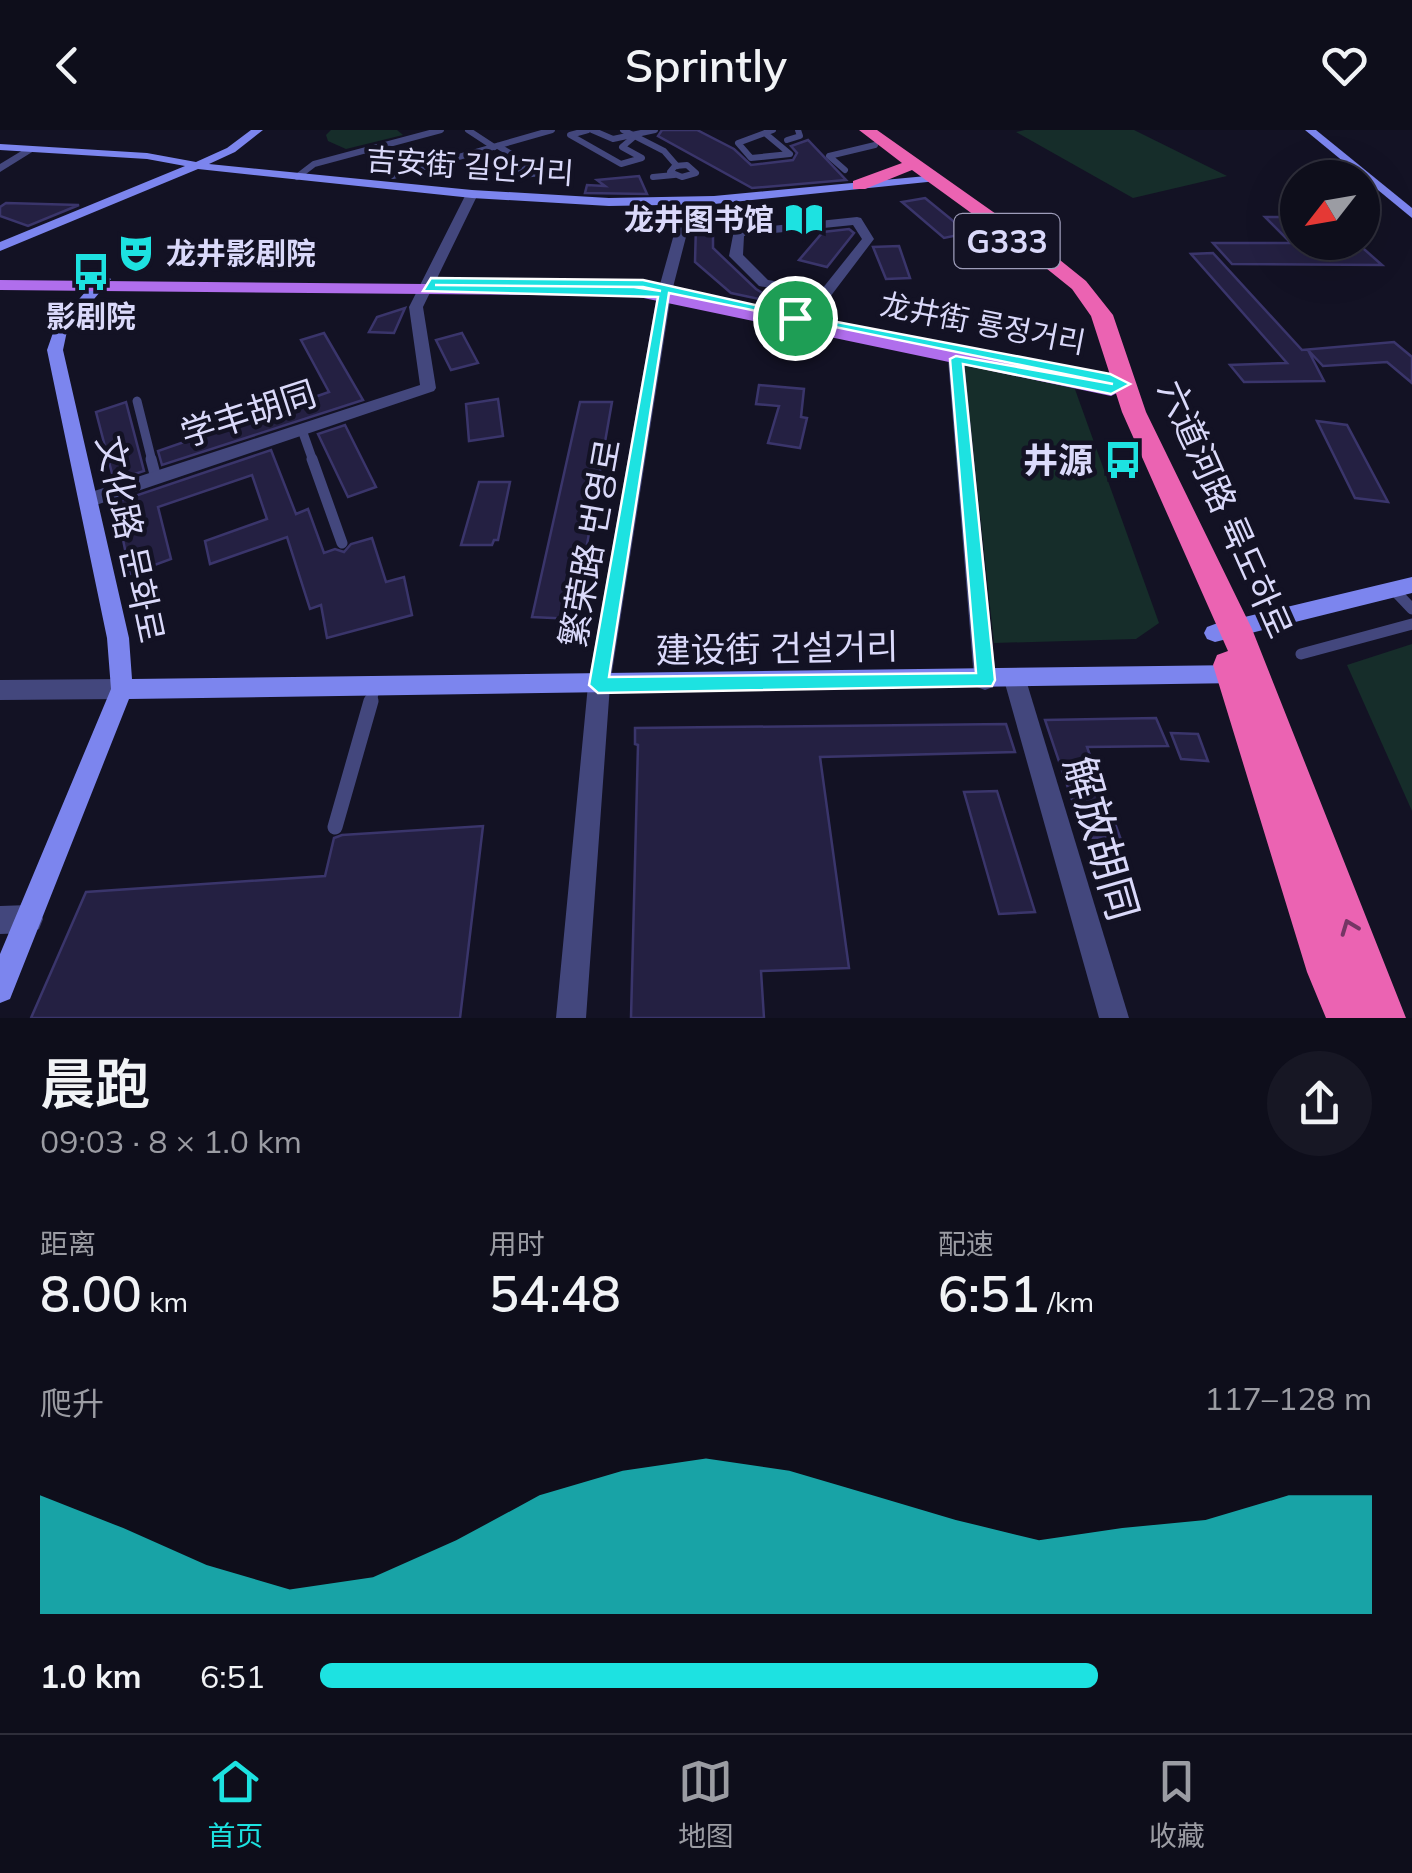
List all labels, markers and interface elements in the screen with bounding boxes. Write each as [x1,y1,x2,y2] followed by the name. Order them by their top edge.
[625,37,787,93] text: Sprintly
[40,38,95,93] icon: back
[1317,38,1372,93] icon: heart
[365,140,575,192] street label: 吉安街 길안거리
[1280,160,1380,260] north arrow
[1280,160,1380,260] map controls
[783,198,825,240] library icon: 龙井图书馆
[624,200,774,238] place label: 龙井图书馆
[954,214,1060,268] road number: G333
[115,232,157,274] theatre icon: 龙井影剧院
[166,234,316,272] place label: 龙井影剧院
[70,251,112,293] bus stop icon: 影剧院
[753,276,838,361] pin
[877,284,1089,362] street label: 龙井街 룡정거리
[768,291,823,346] icon: arrive
[46,297,136,335] place label: 影剧院
[175,370,321,456] street label: 学丰胡同
[1149,373,1303,645] street label: 六道河路 륙도하로
[88,431,174,647] street label: 文化路 문화로
[550,435,630,651] street label: 繁荣路 번영로
[1023,438,1093,482] place label: 井源
[1102,439,1144,481] bus stop icon: 井源
[655,624,899,672] street label: 建设街 건설거리
[1053,750,1151,926] street label: 解放胡同
[1341,919,1361,937] one-way arrow
[40,1049,150,1118] text: 晨跑
[1267,1051,1372,1156] button: share
[40,1121,302,1161] text: 09:03 · 8 × 1.0 km
[40,1226,96,1261] text: 距离
[489,1226,545,1261] text: 用时
[938,1226,994,1261] text: 配速
[40,1262,142,1325] text: 8.00
[489,1262,621,1325] text: 54:48
[938,1262,1040,1325] text: 6:51
[142,1284,188,1319] text: km
[1040,1284,1094,1319] text: /km
[1204,1378,1372,1418] text: 117–128 m
[40,1383,104,1423] text: 爬升
[40,1656,142,1696] text: 1.0 km
[200,1656,265,1696] text: 6:51
[207,1754,263,1854] tab: 首页
[678,1754,734,1854] tab: 地图
[1149,1754,1205,1854] tab: 收藏

